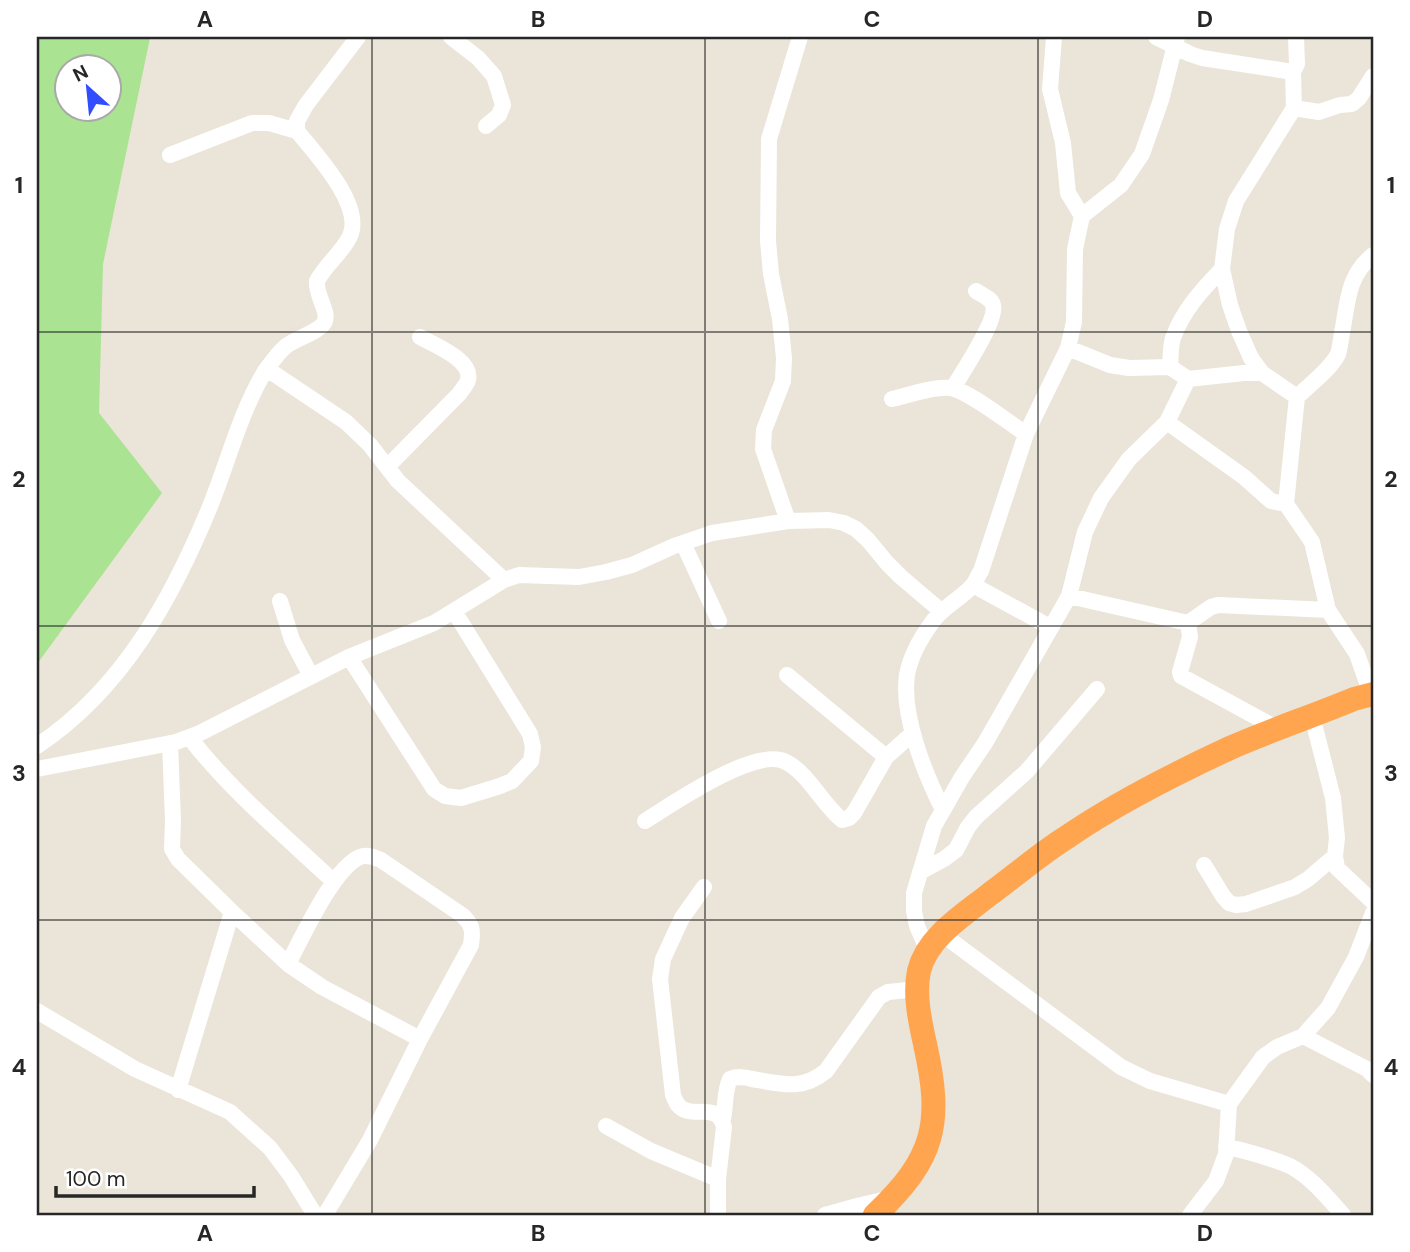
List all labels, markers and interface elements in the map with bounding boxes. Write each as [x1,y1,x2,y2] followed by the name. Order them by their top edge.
[197,4,213,34] text: A
[531,4,545,34] text: B
[864,4,880,34] text: C
[1197,4,1213,34] text: D
[52,52,122,122] north arrow
[69,59,92,88] text: N
[15,170,23,200] text: 1
[1387,170,1395,200] text: 1
[12,464,26,494] text: 2
[1384,464,1398,494] text: 2
[12,758,26,788] text: 3
[1384,758,1398,788] text: 3
[12,1052,27,1082] text: 4
[1384,1052,1399,1082] text: 4
[56,1154,254,1198] scale bar
[66,1165,126,1193] text: 100 m
[197,1218,213,1248] text: A
[531,1218,545,1248] text: B
[864,1218,880,1248] text: C
[1197,1218,1213,1248] text: D

